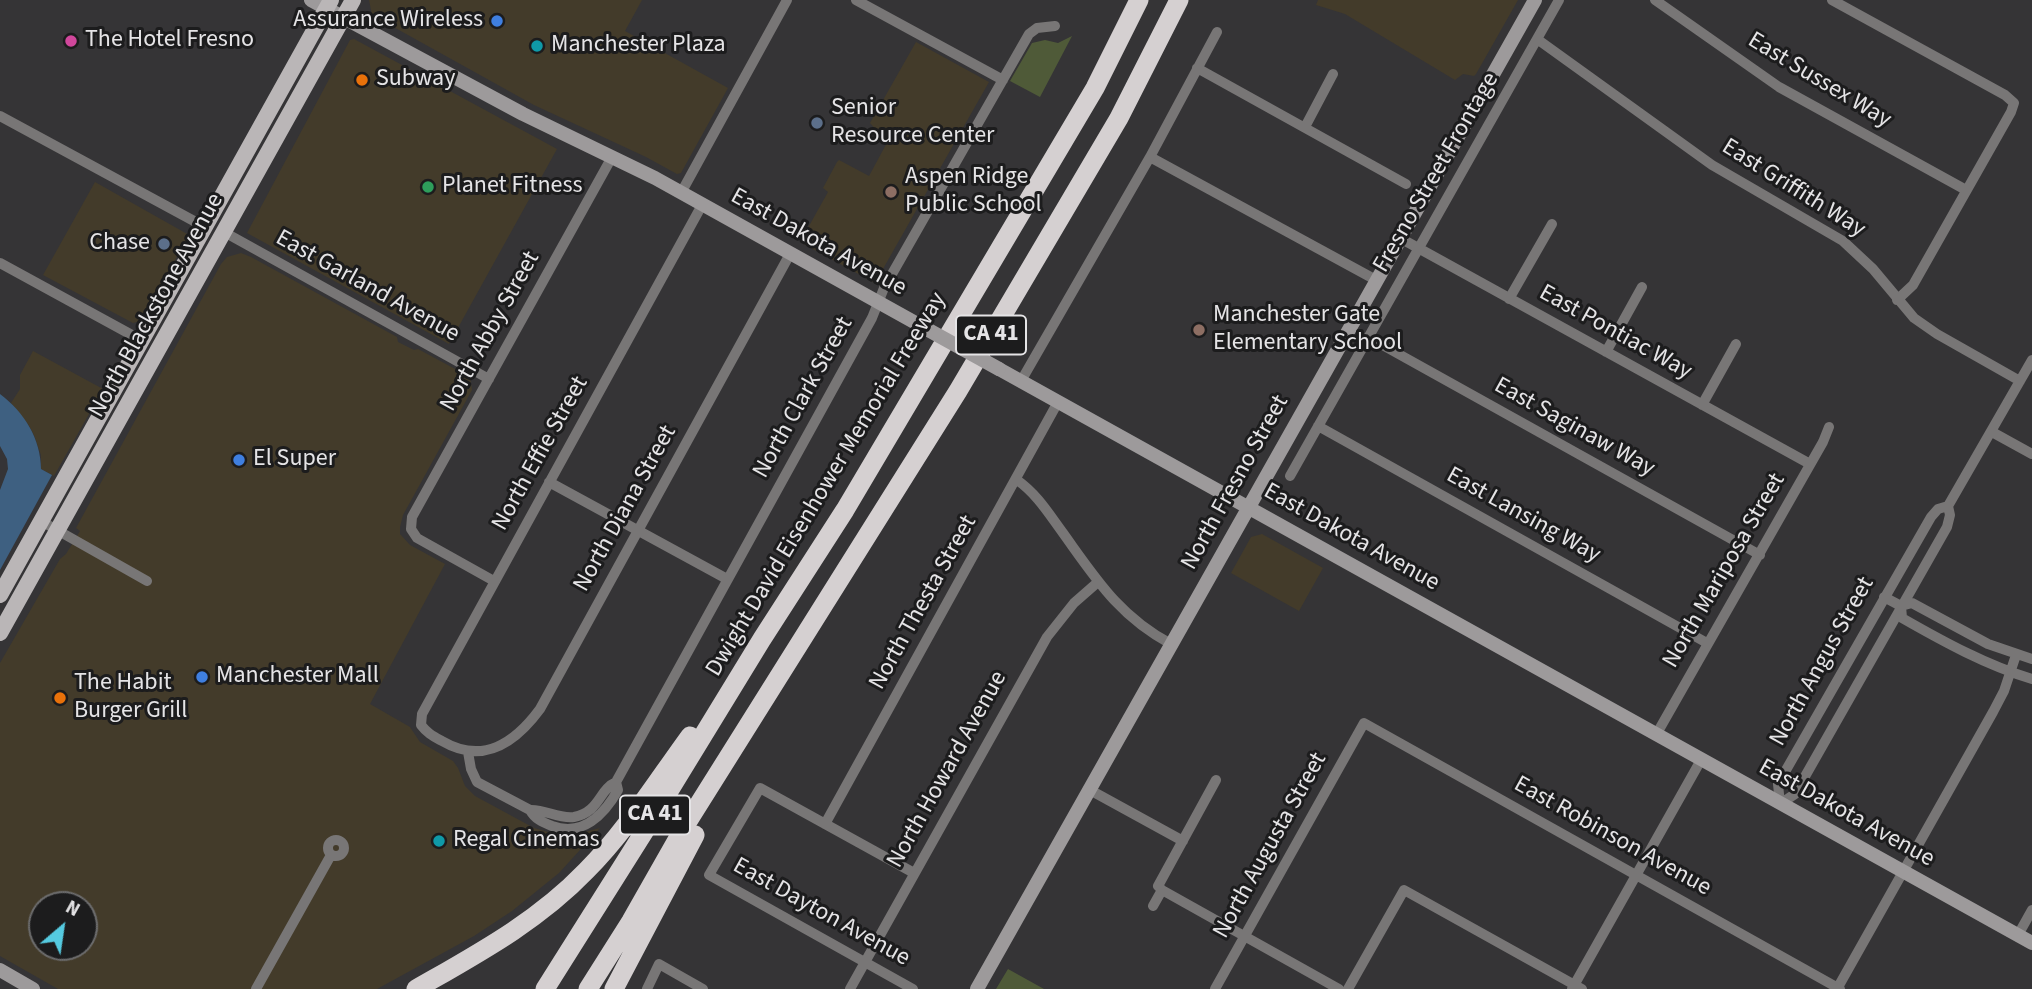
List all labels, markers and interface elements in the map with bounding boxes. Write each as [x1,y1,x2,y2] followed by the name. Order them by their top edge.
[293,7,483,35] place label: Assurance Wireless
[489,13,505,29] marker: Assurance Wireless
[85,27,254,55] place label: The Hotel Fresno
[1742,27,1896,135] street label: East Sussex Way
[551,32,726,60] place label: Manchester Plaza
[63,33,79,49] marker: The Hotel Fresno
[529,38,545,54] marker: Manchester Plaza
[376,66,455,94] place label: Subway
[1368,68,1506,278] street label: Fresno Street Frontage
[354,72,370,88] marker: Subway
[831,95,994,151] place label: Senior Resource Center
[809,115,825,131] marker: Senior Resource Center
[1716,133,1870,245] street label: East Griffith Way
[905,164,1042,220] place label: Aspen Ridge Public School
[442,173,583,201] place label: Planet Fitness
[420,179,436,195] marker: Planet Fitness
[725,183,911,303] street label: East Dakota Avenue
[883,184,899,200] marker: Aspen Ridge Public School
[83,189,231,423] street label: North Blackstone Avenue
[270,224,464,350] street label: East Garland Avenue
[89,230,150,258] place label: Chase
[156,236,172,252] marker: Chase
[435,247,547,417] street label: North Abby Street
[1534,279,1696,387] street label: East Pontiac Way
[701,288,953,682] street label: Dwight David Eisenhower Memorial Freeway
[1213,302,1402,358] place label: Manchester Gate Elementary School
[748,312,860,484] street label: North Clark Street
[956,316,1026,354] road number: CA 41
[1191,322,1207,338] marker: Manchester Gate Elementary School
[487,372,595,536] street label: North Effie Street
[1489,372,1659,484] street label: East Saginaw Way
[1176,391,1296,575] street label: North Fresno Street
[568,421,684,597] street label: North Diana Street
[253,446,336,474] place label: El Super
[231,452,247,468] marker: El Super
[1441,462,1605,570] street label: East Lansing Way
[1658,469,1792,673] street label: North Mariposa Street
[1258,478,1444,598] street label: East Dakota Avenue
[864,511,984,695] street label: North Thesta Street
[1765,572,1881,752] street label: North Angus Street
[216,663,379,691] place label: Manchester Mall
[882,667,1014,873] street label: North Howard Avenue
[194,669,210,685] marker: Manchester Mall
[74,670,187,726] place label: The Habit Burger Grill
[52,690,68,706] marker: The Habit Burger Grill
[1208,748,1334,944] street label: North Augusta Street
[1753,754,1939,874] street label: East Dakota Avenue
[1508,771,1716,903] street label: East Robinson Avenue
[620,796,690,834] road number: CA 41
[453,827,599,855] place label: Regal Cinemas
[431,833,447,849] marker: Regal Cinemas
[727,852,915,974] street label: East Dayton Avenue
[28,891,98,961] north arrow
[60,894,85,924] text: N

